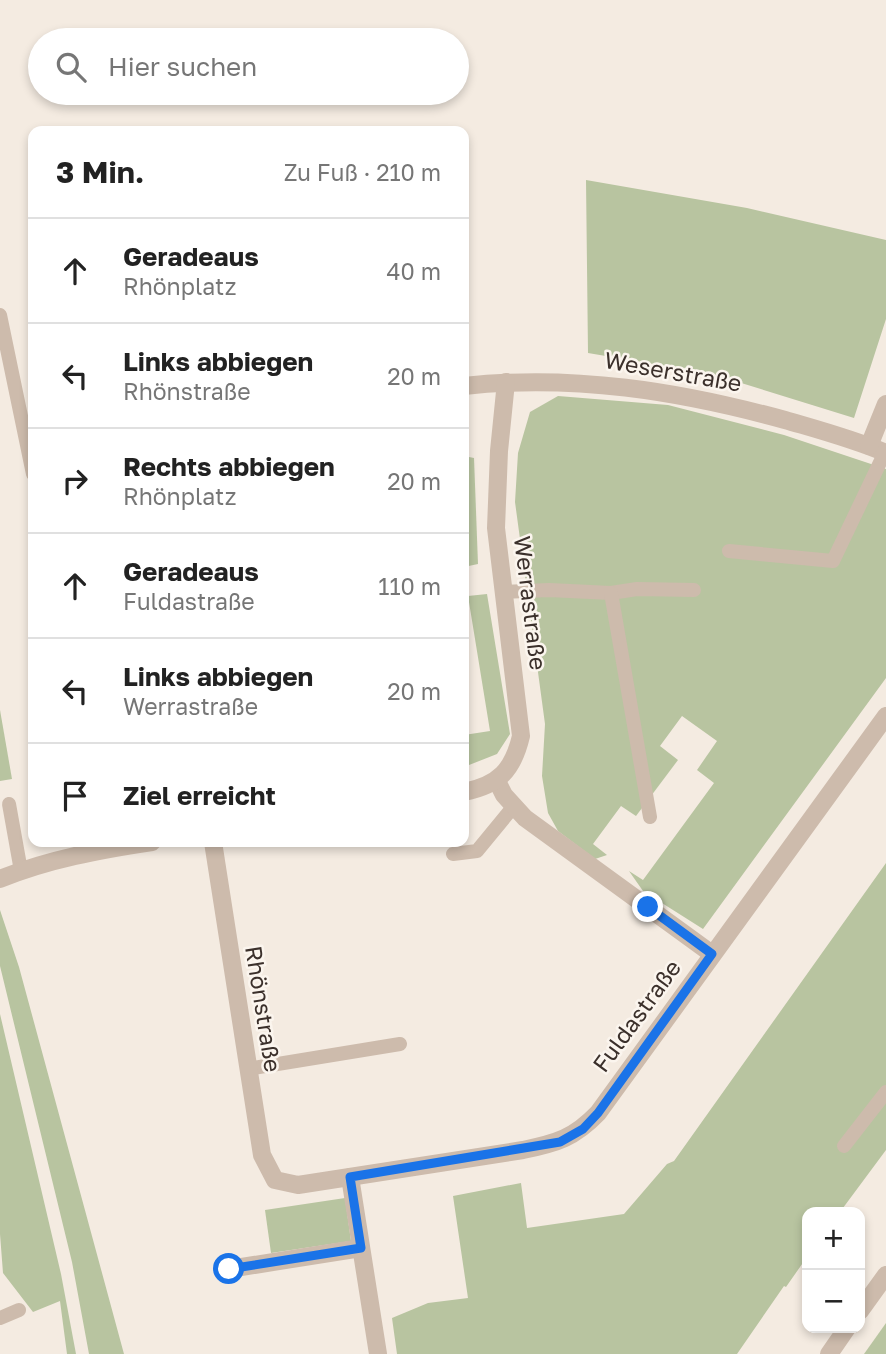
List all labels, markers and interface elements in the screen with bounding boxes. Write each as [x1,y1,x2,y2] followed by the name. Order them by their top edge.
[28,28,469,105] search box
[52,48,90,86] icon: search
[108,51,257,82] text: Hier suchen
[56,154,144,190] text: 3 Min.
[284,158,441,186] text: Zu Fuß · 210 m
[123,241,259,272] text: Geradeaus
[56,252,94,290] icon: ahead
[387,257,441,285] text: 40 m
[123,272,236,300] text: Rhönplatz
[602,345,744,397] street label: Weserstraße
[123,346,313,377] text: Links abbiegen
[56,357,94,395] icon: left
[387,362,441,390] text: 20 m
[123,377,251,405] text: Rhönstraße
[123,451,335,482] text: Rechts abbiegen
[56,462,94,500] icon: right
[387,467,441,495] text: 20 m
[123,482,236,510] text: Rhönplatz
[509,534,553,672] street label: Werrastraße
[123,556,259,587] text: Geradeaus
[56,567,94,605] icon: ahead
[378,572,441,600] text: 110 m
[123,587,255,615] text: Fuldastraße
[123,661,313,692] text: Links abbiegen
[56,672,94,710] icon: left
[387,677,441,705] text: 20 m
[123,692,258,720] text: Werrastraße
[56,777,94,815] icon: arrive
[123,780,276,811] text: Ziel erreicht
[632,891,663,922] route end
[240,944,288,1074] street label: Rhönstraße
[586,954,686,1077] street label: Fuldastraße
[802,1207,865,1333] map controls
[802,1207,865,1270] button: +
[213,1253,244,1284] route start
[802,1270,865,1333] button: −

